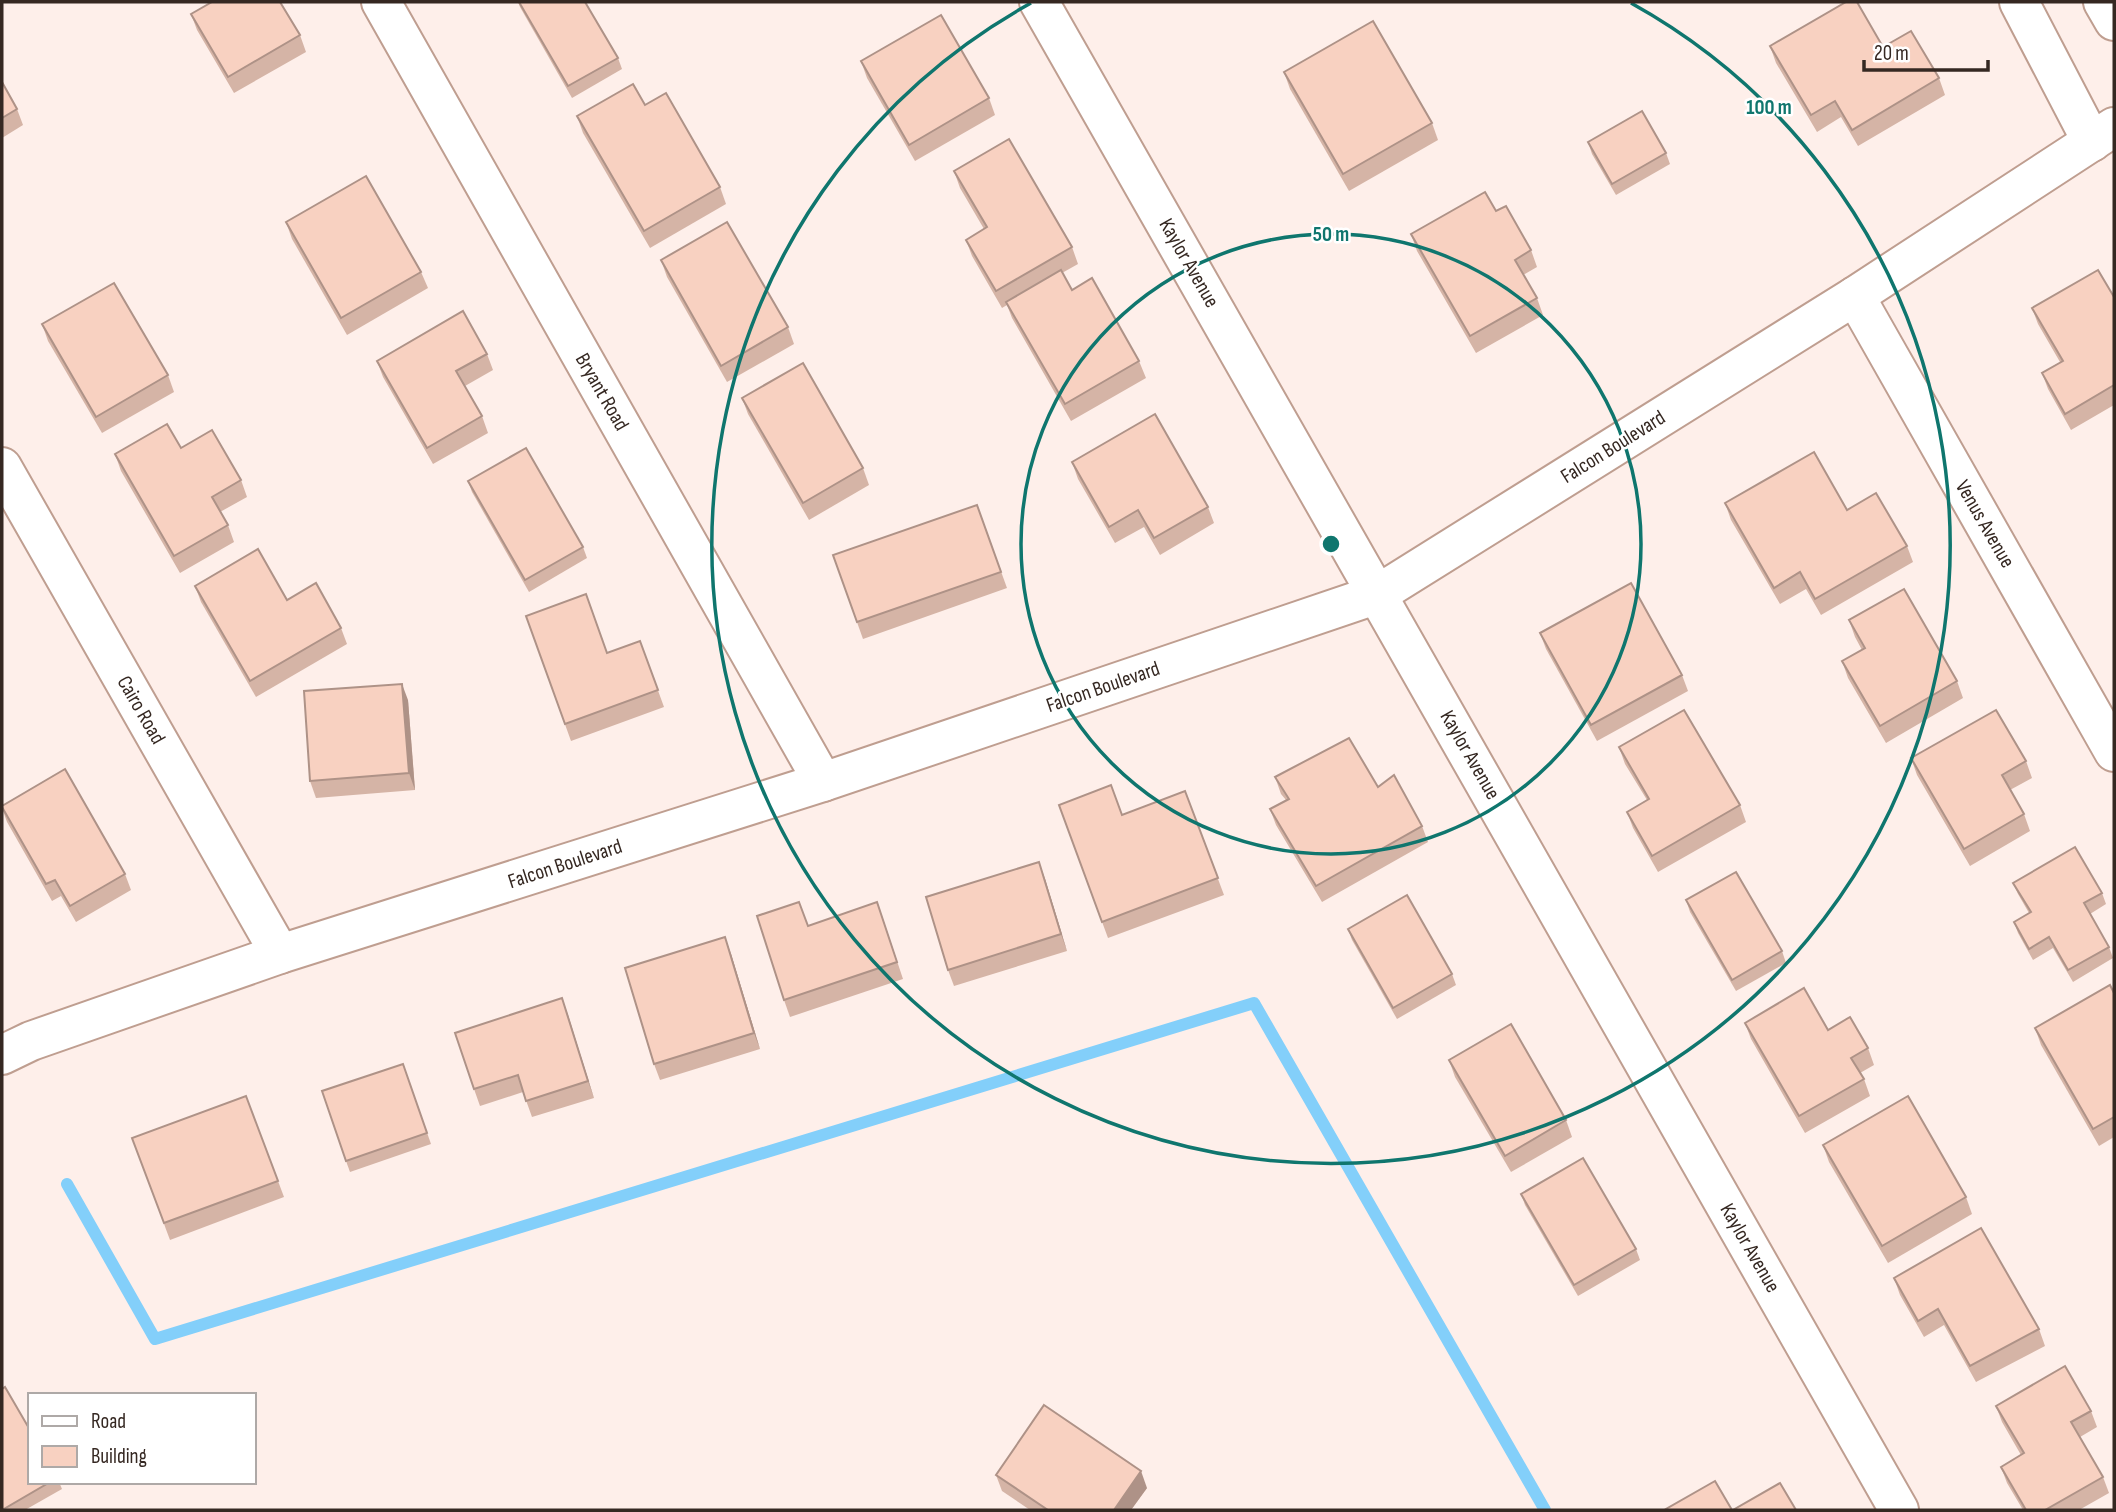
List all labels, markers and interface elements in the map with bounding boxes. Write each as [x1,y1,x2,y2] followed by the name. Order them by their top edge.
[1864,28,1988,72] scale bar
[1874,41,1909,66] text: 20 m
[1746,95,1792,120] text: 100 m
[1153,214,1225,312] street label: Kaylor Avenue
[1313,222,1349,247] text: 50 m
[570,349,634,435] street label: Bryant Road
[1556,405,1670,489] street label: Falcon Boulevard
[1950,476,2020,572] street label: Venus Avenue
[1319,532,1343,556] centre of rings
[1043,656,1163,718] street label: Falcon Boulevard
[112,671,170,749] street label: Cairo Road
[1434,706,1506,804] street label: Kaylor Avenue
[505,834,625,894] street label: Falcon Boulevard
[1714,1199,1786,1297] street label: Kaylor Avenue
[28,1393,256,1484] legend
[91,1409,126,1434] text: Road
[91,1444,147,1469] text: Building

